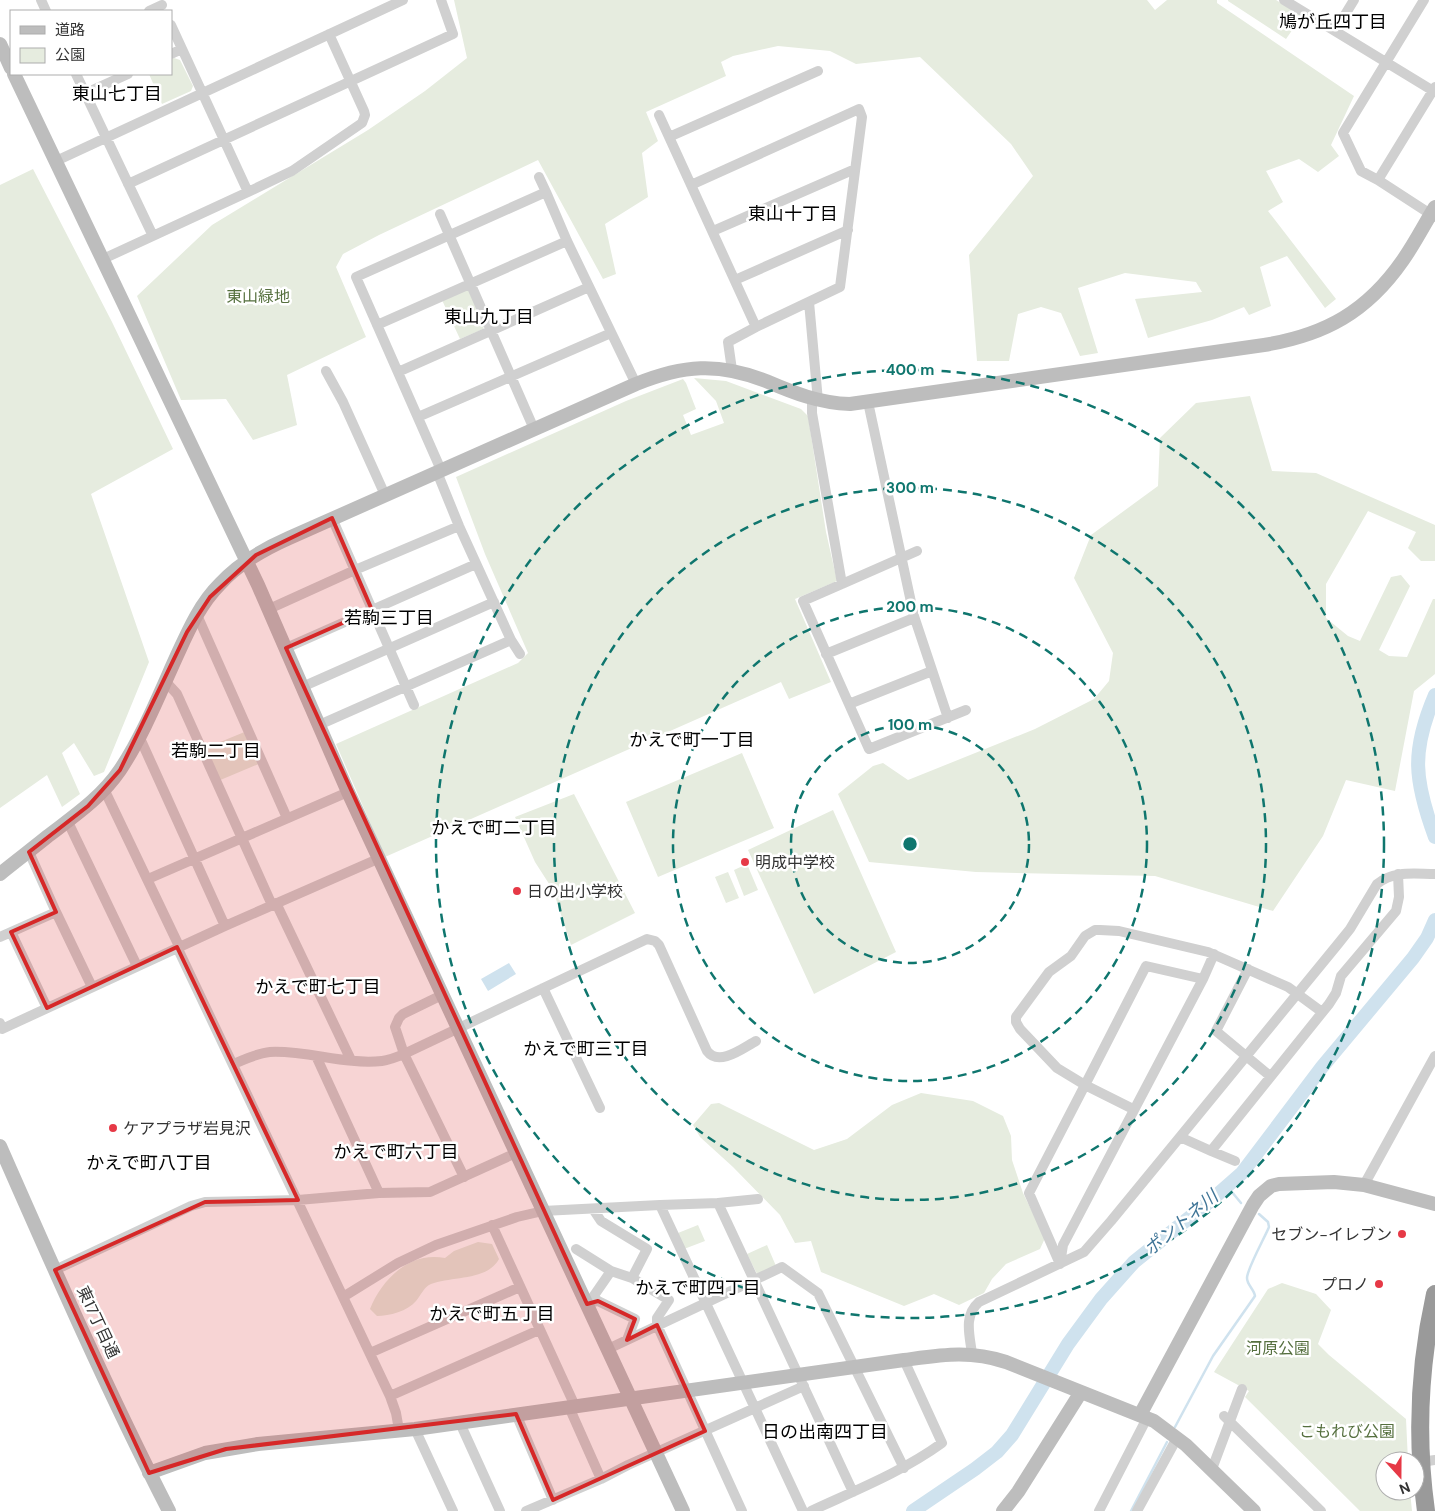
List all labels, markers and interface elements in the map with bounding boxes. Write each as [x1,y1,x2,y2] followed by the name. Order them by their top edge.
[10,10,172,75] legend
[1279,10,1387,34] district label: 鳩が丘四丁目
[55,20,85,40] text: 道路
[55,45,85,65] text: 公園
[72,82,162,106] district label: 東山七丁目
[748,202,838,226] district label: 東山十丁目
[226,286,290,307] park label: 東山緑地
[444,305,534,329] district label: 東山九丁目
[886,360,934,380] text: 400 m
[886,478,934,498] text: 300 m
[886,597,934,617] text: 200 m
[344,606,434,630] district label: 若駒三丁目
[888,715,932,735] text: 100 m
[629,728,755,752] district label: かえで町一丁目
[171,739,261,763] district label: 若駒二丁目
[431,816,557,840] district label: かえで町二丁目
[901,835,919,853] centre of rings
[755,852,835,873] place label: 明成中学校
[739,856,751,868] marker: 明成中学校
[527,881,623,902] place label: 日の出小学校
[511,885,523,897] marker: 日の出小学校
[255,975,381,999] district label: かえで町七丁目
[523,1037,649,1061] district label: かえで町三丁目
[123,1118,251,1139] place label: ケアプラザ岩見沢
[107,1122,119,1134] marker: ケアプラザ岩見沢
[333,1140,459,1164] district label: かえで町六丁目
[86,1151,212,1175] district label: かえで町八丁目
[1139,1184,1225,1261] water label: ポントネ川
[1271,1224,1392,1245] place label: セブン-イレブン
[1396,1228,1408,1240] marker: セブン-イレブン
[1321,1274,1369,1295] place label: プロノ
[635,1276,761,1300] district label: かえで町四丁目
[1373,1278,1385,1290] marker: プロノ
[72,1282,124,1362] street label: 東17丁目通
[429,1302,555,1326] district label: かえで町五丁目
[1246,1338,1310,1359] park label: 河原公園
[762,1420,888,1444] district label: 日の出南四丁目
[1299,1421,1395,1442] park label: こもれび公園
[1375,1451,1425,1501] north arrow
[1397,1478,1413,1498] text: N

